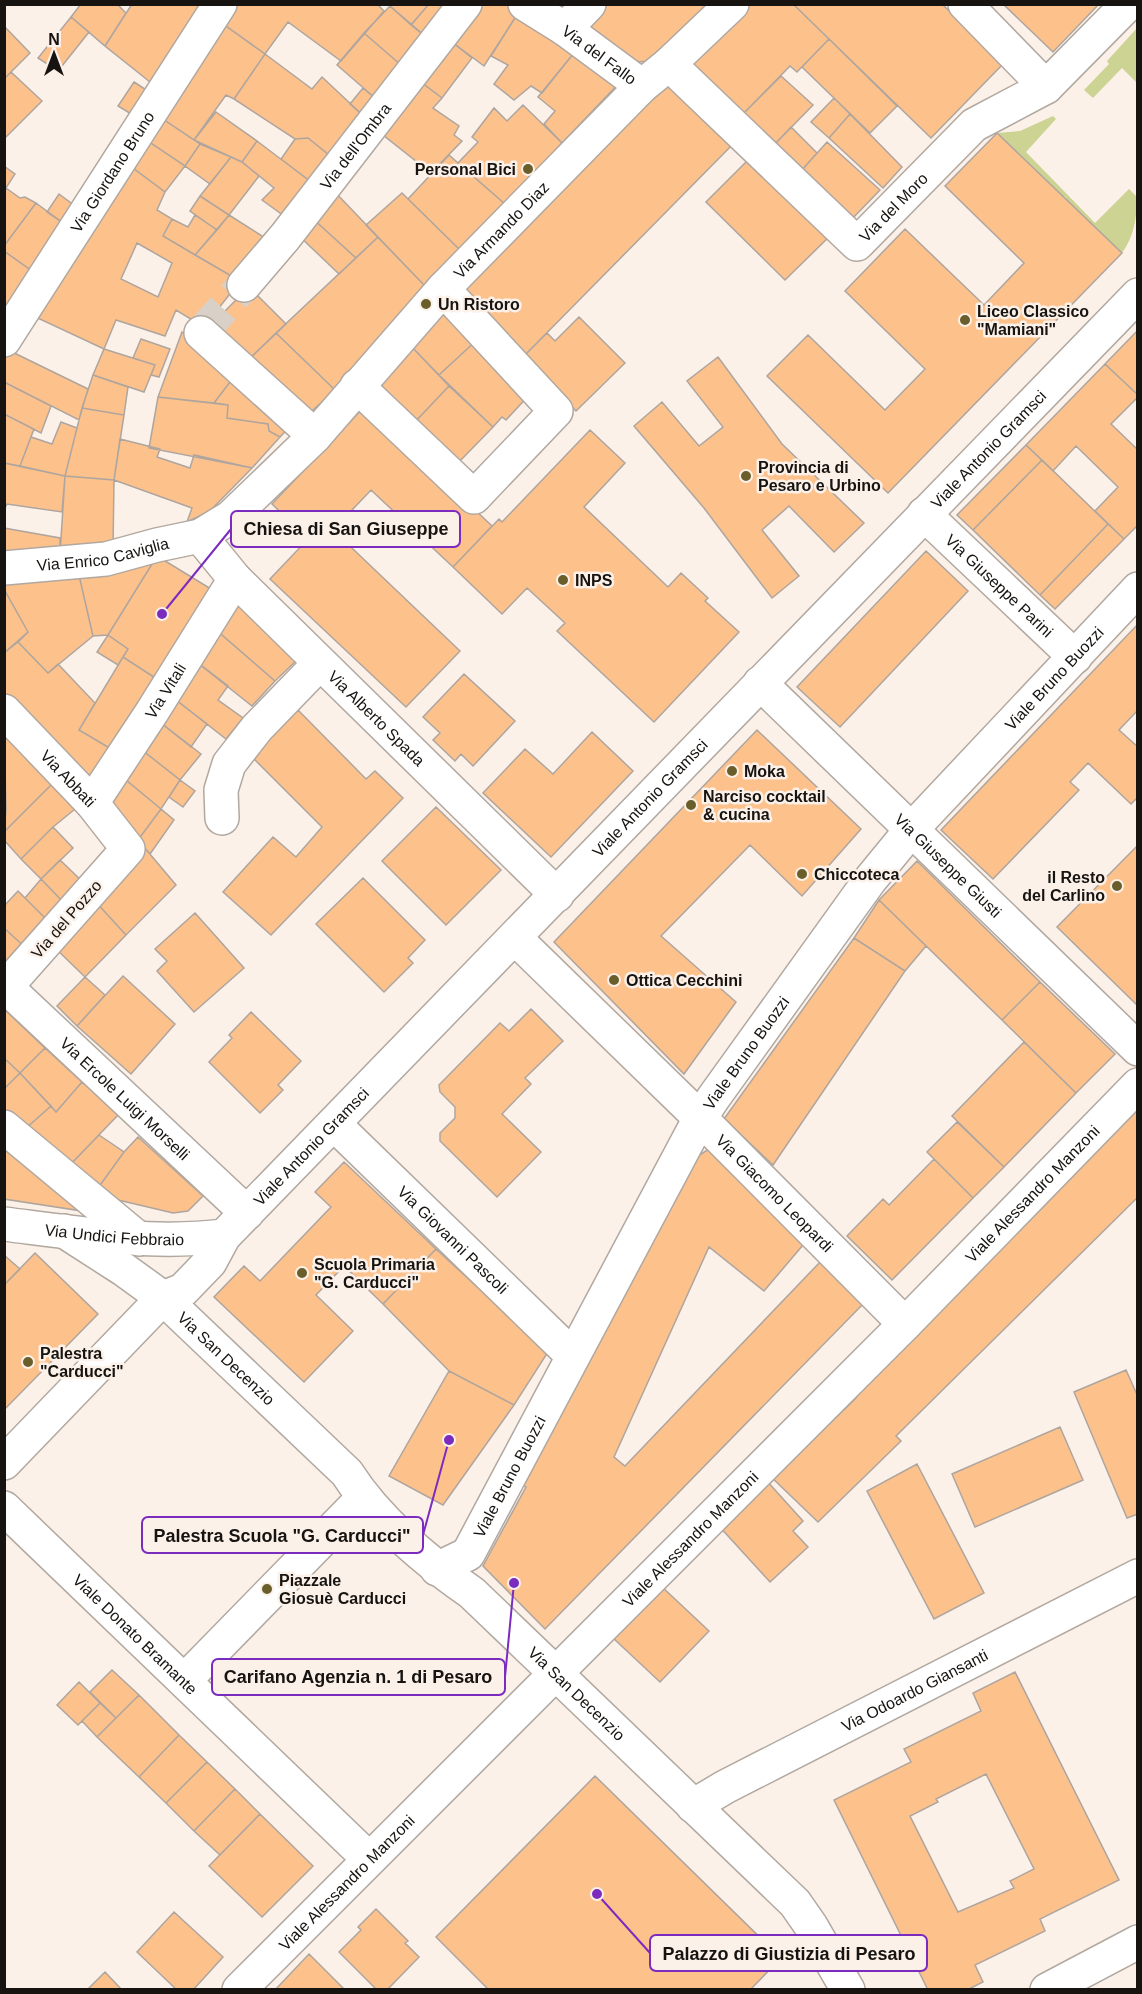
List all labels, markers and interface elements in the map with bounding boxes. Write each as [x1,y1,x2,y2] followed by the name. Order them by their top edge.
[559,22,640,88] street label: Via del Fallo
[24,24,84,84] north arrow
[48,31,60,48] text: N
[317,100,394,193] street label: Via dell'Ombra
[67,108,158,236] street label: Via Giordano Bruno
[415,161,516,178] place label: Personal Bici
[521,162,535,176] marker: Personal Bici
[856,169,931,245] street label: Via del Moro
[451,179,552,282] street label: Via Armando Diaz
[438,296,520,313] place label: Un Ristoro
[419,297,433,311] marker: Un Ristoro
[977,303,1089,338] place label: Liceo Classico "Mamiani"
[958,313,972,327] marker: Liceo Classico "Mamiani"
[928,387,1049,512] street label: Viale Antonio Gramsci
[758,459,881,494] place label: Provincia di Pesaro e Urbino
[739,469,753,483] marker: Provincia di Pesaro e Urbino
[231,511,460,547] callout: Chiesa di San Giuseppe
[243,519,449,539] text: Chiesa di San Giuseppe
[942,531,1056,641] street label: Via Giuseppe Parini
[36,535,170,574] street label: Via Enrico Caviglia
[575,572,613,589] place label: INPS
[556,573,570,587] marker: INPS
[1002,624,1107,734] street label: Viale Bruno Buozzi
[142,660,189,722] street label: Via Vitali
[325,668,428,769] street label: Via Alberto Spada
[589,736,711,860] street label: Viale Antonio Gramsci
[37,747,99,810] street label: Via Abbati
[744,763,785,780] place label: Moka
[725,764,739,778] marker: Moka
[703,788,826,823] place label: Narciso cocktail & cucina
[684,798,698,812] marker: Narciso cocktail & cucina
[891,810,1005,921] street label: Via Giuseppe Giusti
[814,866,899,883] place label: Chiccoteca
[795,867,809,881] marker: Chiccoteca
[1022,869,1105,904] place label: il Resto del Carlino
[28,877,105,962] street label: Via del Pozzo
[1110,879,1124,893] marker: il Resto del Carlino
[626,972,742,989] place label: Ottica Cecchini
[607,973,621,987] marker: Ottica Cecchini
[700,993,792,1113] street label: Viale Bruno Buozzi
[57,1034,193,1164] street label: Via Ercole Luigi Morselli
[251,1084,372,1209] street label: Viale Antonio Gramsci
[962,1122,1103,1266] street label: Viale Alessandro Manzoni
[713,1131,836,1255] street label: Via Giacomo Leopardi
[394,1183,511,1297] street label: Via Giovanni Pascoli
[44,1221,184,1248] street label: Via Undici Febbraio
[314,1256,435,1291] place label: Scuola Primaria "G. Carducci"
[295,1266,309,1280] marker: Scuola Primaria "G. Carducci"
[174,1309,278,1409] street label: Via San Decenzio
[40,1345,124,1380] place label: Palestra "Carducci"
[21,1355,35,1369] marker: Palestra "Carducci"
[470,1413,549,1541] street label: Viale Bruno Buozzi
[619,1468,762,1610] street label: Viale Alessandro Manzoni
[142,1517,423,1553] callout: Palestra Scuola "G. Carducci"
[153,1526,411,1546] text: Palestra Scuola "G. Carducci"
[69,1571,200,1698] street label: Viale Donato Bramante
[279,1572,406,1607] place label: Piazzale Giosuè Carducci
[260,1582,274,1596] marker: Piazzale Giosuè Carducci
[525,1644,628,1744] street label: Via San Decenzio
[839,1646,991,1735] street label: Via Odoardo Giansanti
[212,1659,505,1695] callout: Carifano Agenzia n. 1 di Pesaro
[224,1667,492,1687] text: Carifano Agenzia n. 1 di Pesaro
[276,1812,418,1954] street label: Viale Alessandro Manzoni
[650,1935,927,1971] callout: Palazzo di Giustizia di Pesaro
[662,1944,916,1964] text: Palazzo di Giustizia di Pesaro

